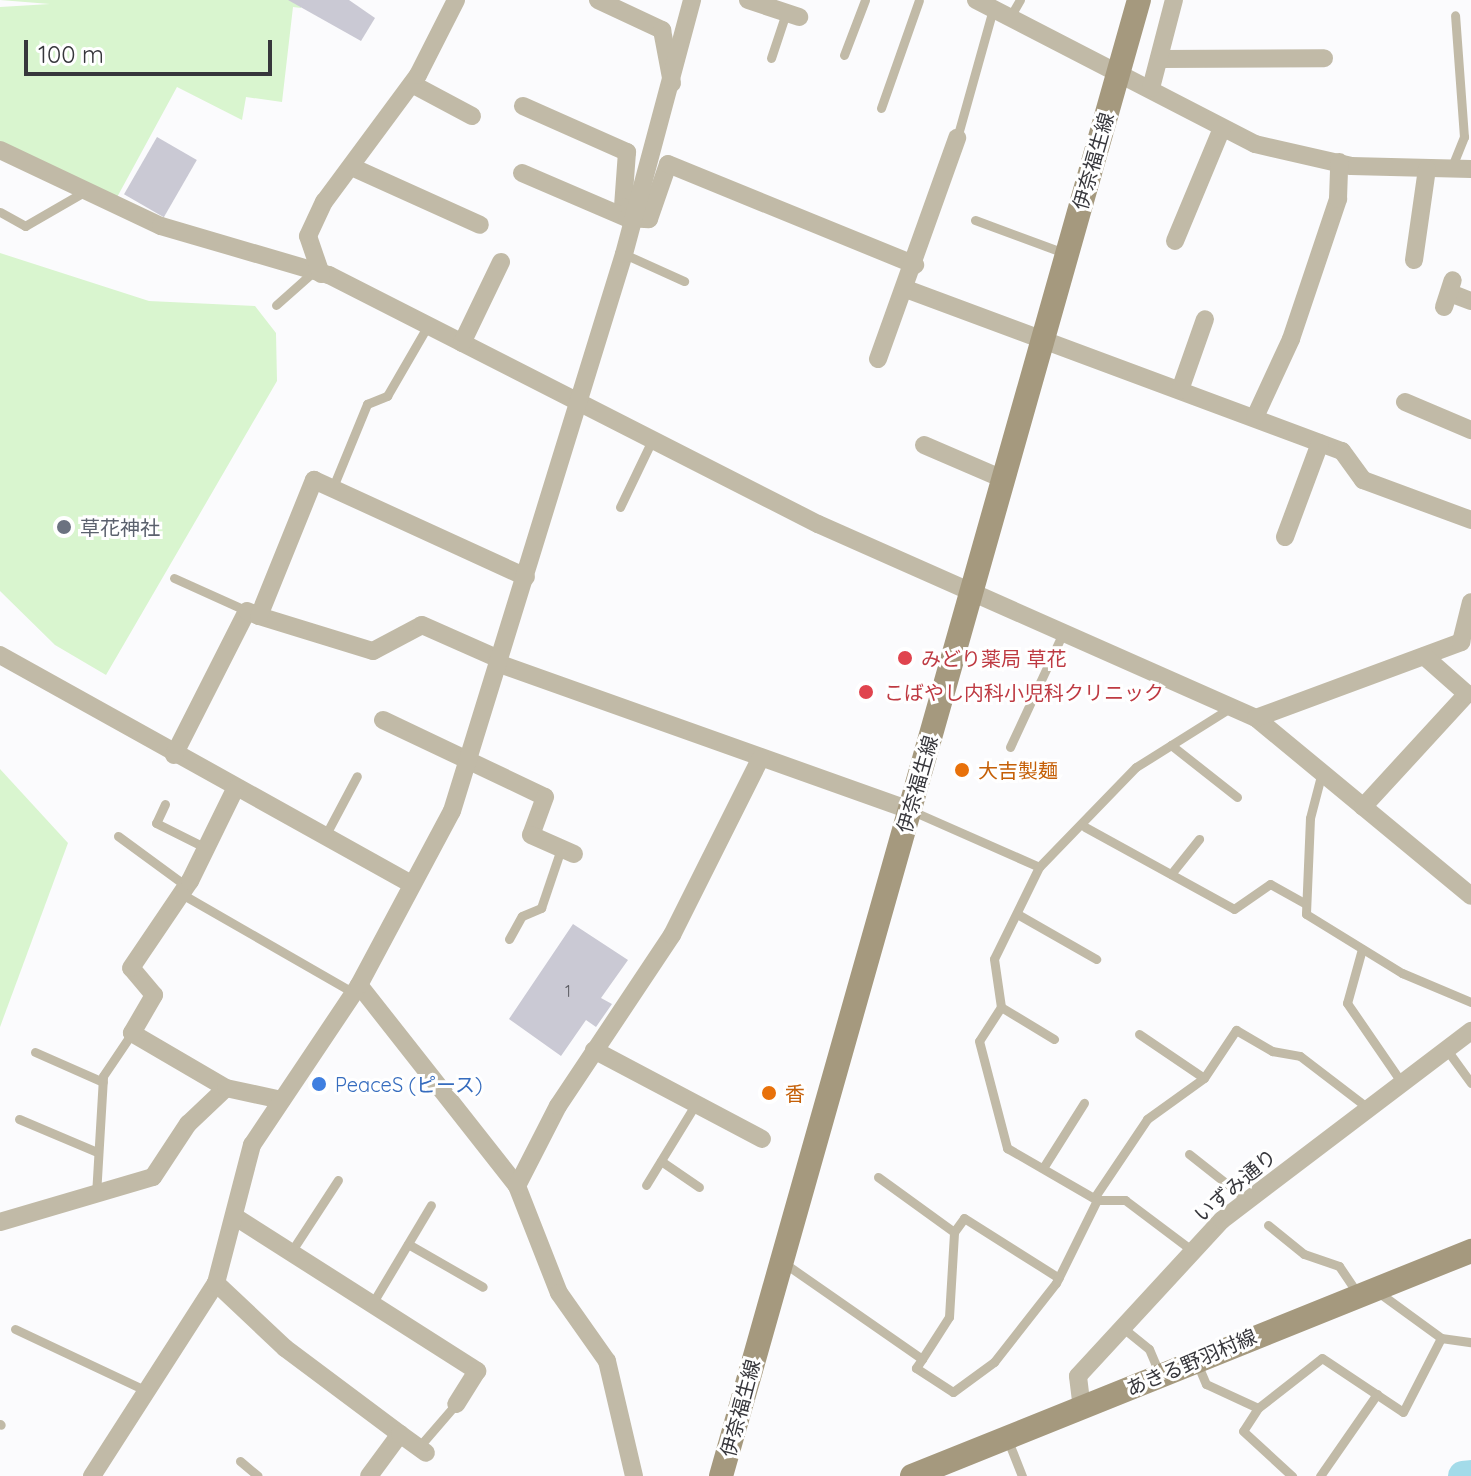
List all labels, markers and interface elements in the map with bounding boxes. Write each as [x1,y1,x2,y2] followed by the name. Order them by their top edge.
[28,24,276,74] scale bar
[38,39,104,69] text: 100 m
[1068,110,1118,212] street label: 伊奈福生線
[80,515,160,539] place label: 草花神社
[55,518,73,536] marker: 草花神社
[921,646,1066,670] place label: みどり薬局 草花
[896,649,914,667] marker: みどり薬局 草花
[884,680,1164,704] place label: こばやし内科小児科クリニック
[855,681,877,703] marker: こばやし内科小児科クリニック
[892,733,942,835] street label: 伊奈福生線
[978,758,1058,782] place label: 大吉製麺
[953,761,971,779] marker: 大吉製麺
[565,981,571,1001] house number: 1
[335,1072,484,1096] place label: PeaceS (ピース)
[310,1075,328,1093] marker: PeaceS (ピース)
[785,1081,805,1105] place label: 香
[760,1084,778,1102] marker: 香
[1189,1144,1281,1226] street label: いずみ通り
[1122,1324,1260,1400] street label: あきる野羽村線
[715,1357,765,1459] street label: 伊奈福生線

